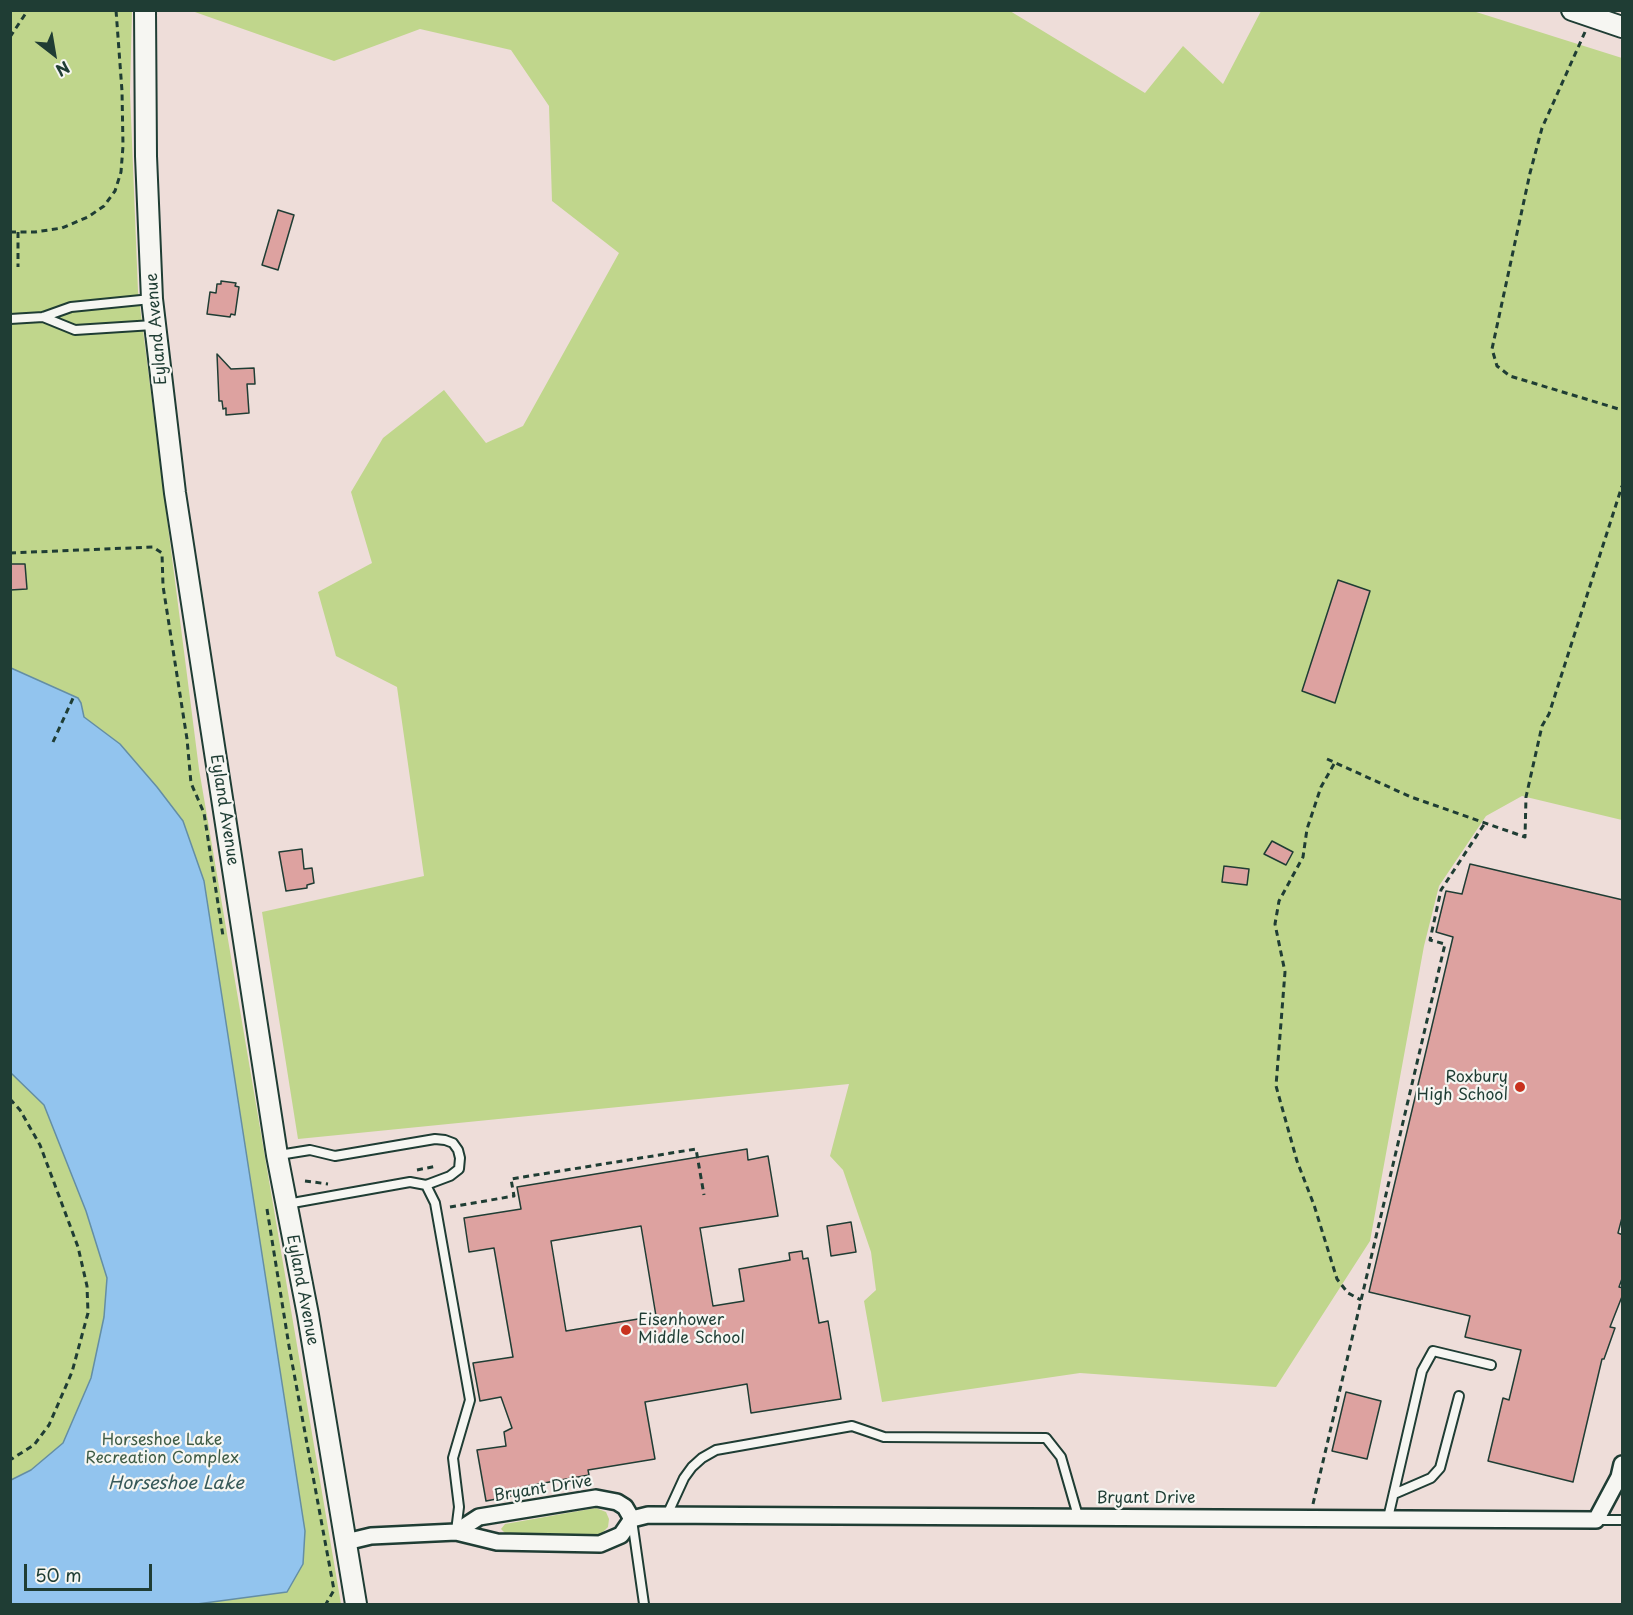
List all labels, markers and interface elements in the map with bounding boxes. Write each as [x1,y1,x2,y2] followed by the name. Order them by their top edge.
[24,24,84,84] north arrow
[52,56,75,83] text: N
[143,272,171,386] street label: Eyland Avenue
[206,753,242,867] street label: Eyland Avenue
[1417,1068,1508,1106] place label: Roxbury High School
[1513,1080,1527,1094] marker: Roxbury High School
[282,1233,322,1347] street label: Eyland Avenue
[638,1311,745,1349] place label: Eisenhower Middle School
[619,1323,633,1337] marker: Eisenhower Middle School
[85,1431,239,1469] park label: Horseshoe Lake Recreation Complex
[493,1472,593,1506] street label: Bryant Drive
[108,1473,244,1495] water label: Horseshoe Lake
[1096,1489,1196,1509] street label: Bryant Drive
[27,1552,154,1590] scale bar
[35,1561,82,1588] text: 50 m

